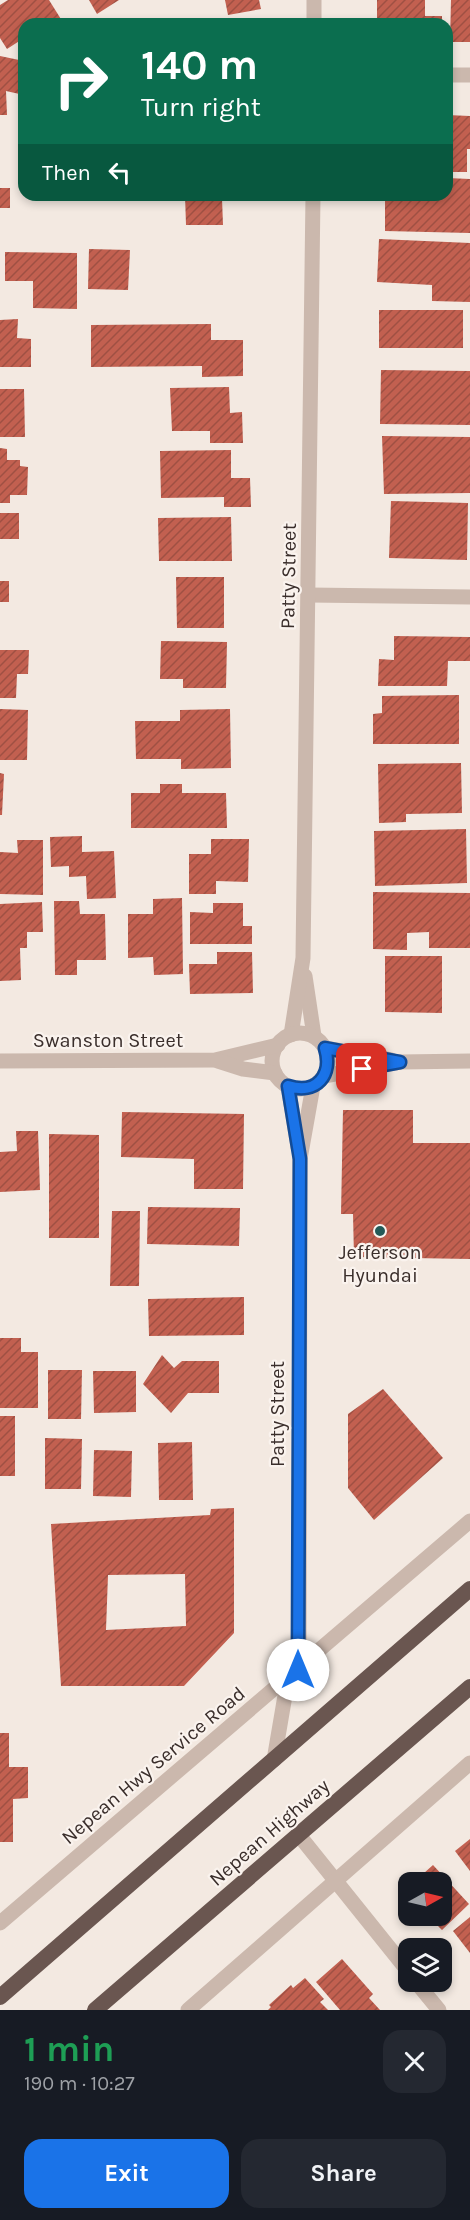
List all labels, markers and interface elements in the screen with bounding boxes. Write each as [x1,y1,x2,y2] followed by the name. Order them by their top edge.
[141,40,258,90] text: 140 m
[42,42,120,120] icon: right
[141,91,261,123] text: Turn right
[103,156,136,189] icon: left
[42,160,91,186] text: Then
[276,522,301,629] street label: Patty Street
[33,1029,184,1052] street label: Swanston Street
[336,1043,387,1094] pin
[345,1052,378,1085] icon: arrive
[373,1224,387,1238] marker: Jefferson Hyundai
[338,1241,422,1287] place label: Jefferson Hyundai
[266,1360,289,1467] street label: Patty Street
[266,1638,330,1702] position arrow
[57,1682,250,1849] street label: Nepean Hwy Service Road
[205,1774,334,1891] street label: Nepean Highway
[398,1872,452,1926] north arrow
[398,1872,452,1992] map controls
[398,1938,452,1992] button: layers
[24,2028,114,2070] text: 1 min
[383,2030,446,2093] button: close
[24,2072,135,2095] text: 190 m · 10:27
[24,2139,229,2208] button: Exit
[241,2139,446,2208] button: Share

